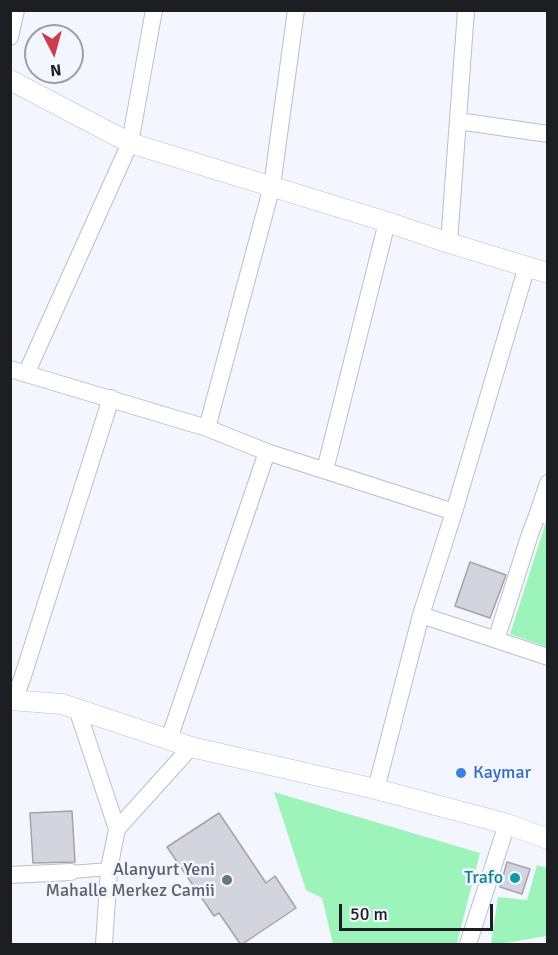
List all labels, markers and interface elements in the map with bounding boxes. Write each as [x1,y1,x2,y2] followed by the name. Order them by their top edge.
[24,24,84,84] north arrow
[49,59,62,80] text: N
[473,762,531,784] place label: Kaymar
[454,766,468,780] marker: Kaymar
[45,859,215,902] place label: Alanyurt Yeni Mahalle Merkez Camii
[464,867,503,889] place label: Trafo
[508,871,522,885] marker: Trafo
[220,873,234,887] marker: Alanyurt Yeni Mahalle Merkez Camii
[342,892,496,930] scale bar
[350,903,388,925] text: 50 m

